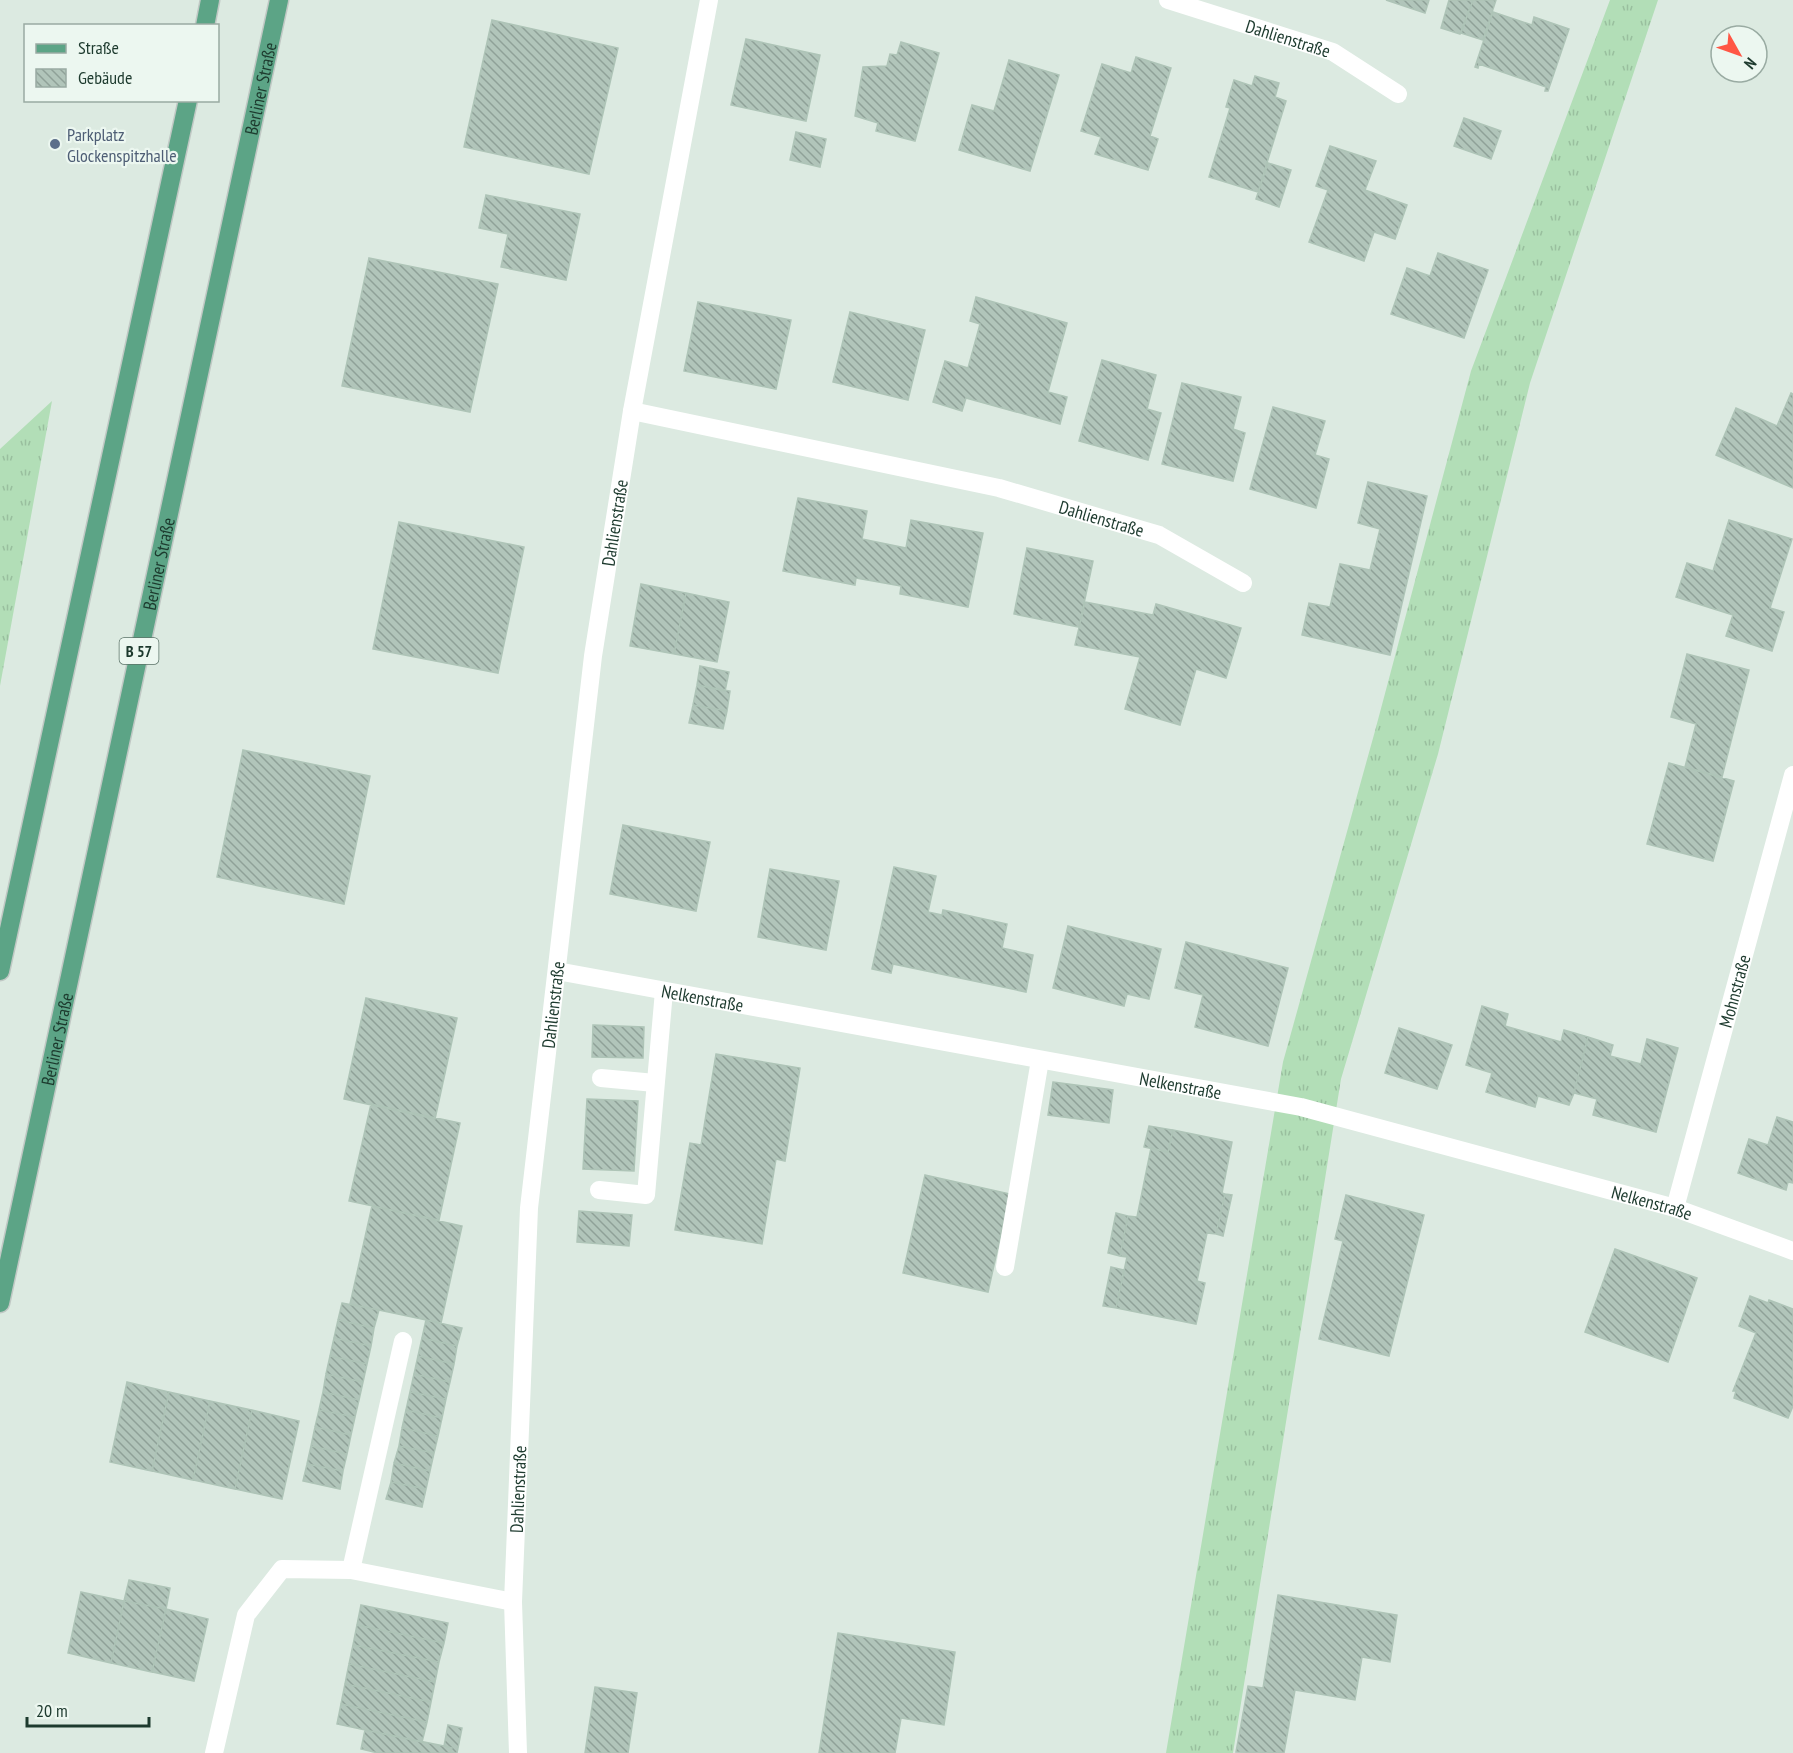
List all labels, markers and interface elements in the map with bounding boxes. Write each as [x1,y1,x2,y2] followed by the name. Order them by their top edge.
[1243,14,1333,62] street label: Dahlienstraße
[24,24,219,102] legend
[1709,24,1769,84] north arrow
[78,36,119,59] text: Straße
[239,40,281,137] street label: Berliner Straße
[1740,54,1761,73] text: N
[78,66,132,89] text: Gebäude
[67,123,177,167] place label: Parkplatz Glockenspitzhalle
[48,137,62,151] marker: Parkplatz Glockenspitzhalle
[596,478,632,568] street label: Dahlienstraße
[1056,495,1147,542] street label: Dahlienstraße
[137,515,179,612] street label: Berliner Straße
[120,638,158,664] road number: B 57
[1713,952,1755,1030] street label: Mohnstraße
[536,960,569,1050] street label: Dahlienstraße
[660,979,745,1016] street label: Nelkenstraße
[35,991,78,1087] street label: Berliner Straße
[1138,1066,1224,1104] street label: Nelkenstraße
[1609,1180,1696,1225] street label: Nelkenstraße
[504,1445,531,1533] street label: Dahlienstraße
[27,1690,148,1728] scale bar
[36,1699,68,1722] text: 20 m

